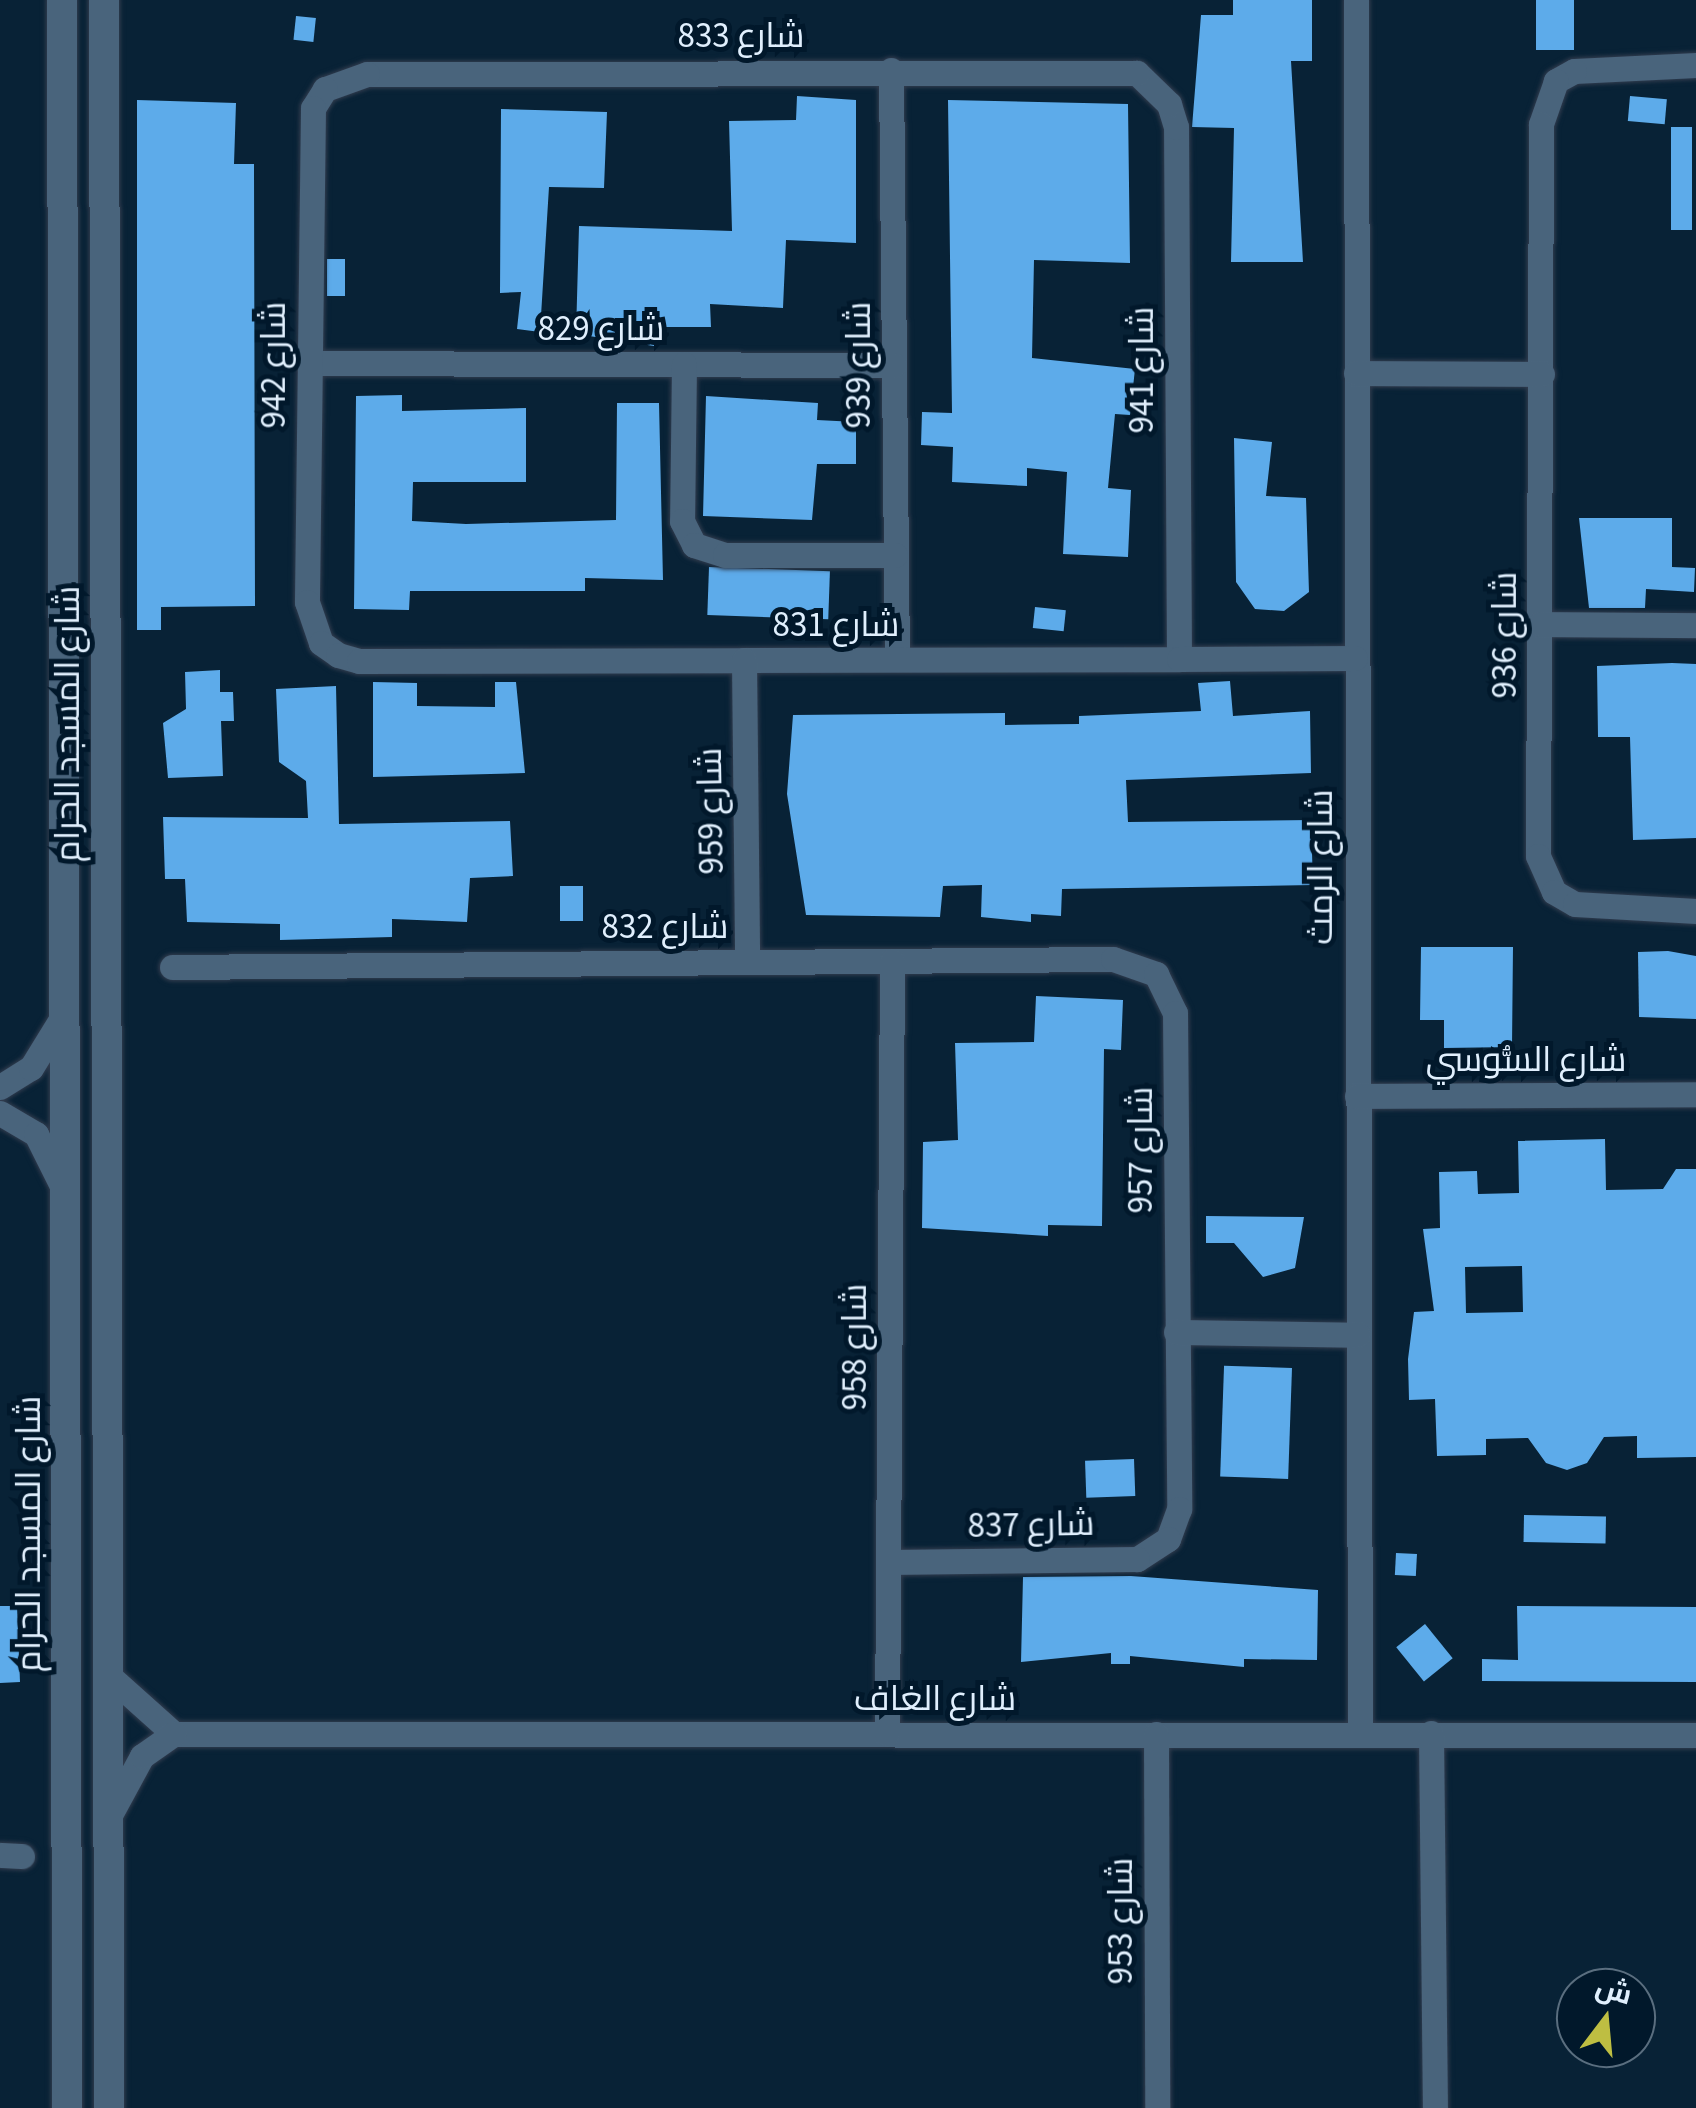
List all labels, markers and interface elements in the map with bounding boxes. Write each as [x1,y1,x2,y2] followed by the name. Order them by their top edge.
[678,15,804,57] street label: شارع 833
[253,302,295,428] street label: شارع 942
[838,302,880,428] street label: شارع 939
[1121,307,1163,433] street label: شارع 941
[538,308,664,350] street label: شارع 829
[1484,572,1526,698] street label: شارع 936
[47,586,89,862] street label: شارع المسجد الحرام
[773,604,899,646] street label: شارع 831
[689,747,733,875] street label: شارع 959
[1300,789,1342,945] street label: شارع الرمث
[602,906,728,948] street label: شارع 832
[1426,1039,1626,1081] street label: شارع السُّوسي
[1120,1087,1162,1213] street label: شارع 957
[834,1284,876,1410] street label: شارع 958
[8,1396,50,1672] street label: شارع المسجد الحرام
[967,1503,1095,1547] street label: شارع 837
[854,1678,1016,1720] street label: شارع الغاف
[1100,1858,1142,1984] street label: شارع 953
[1591,1967,1637,2015] text: ش
[1556,1968,1656,2068] north arrow

